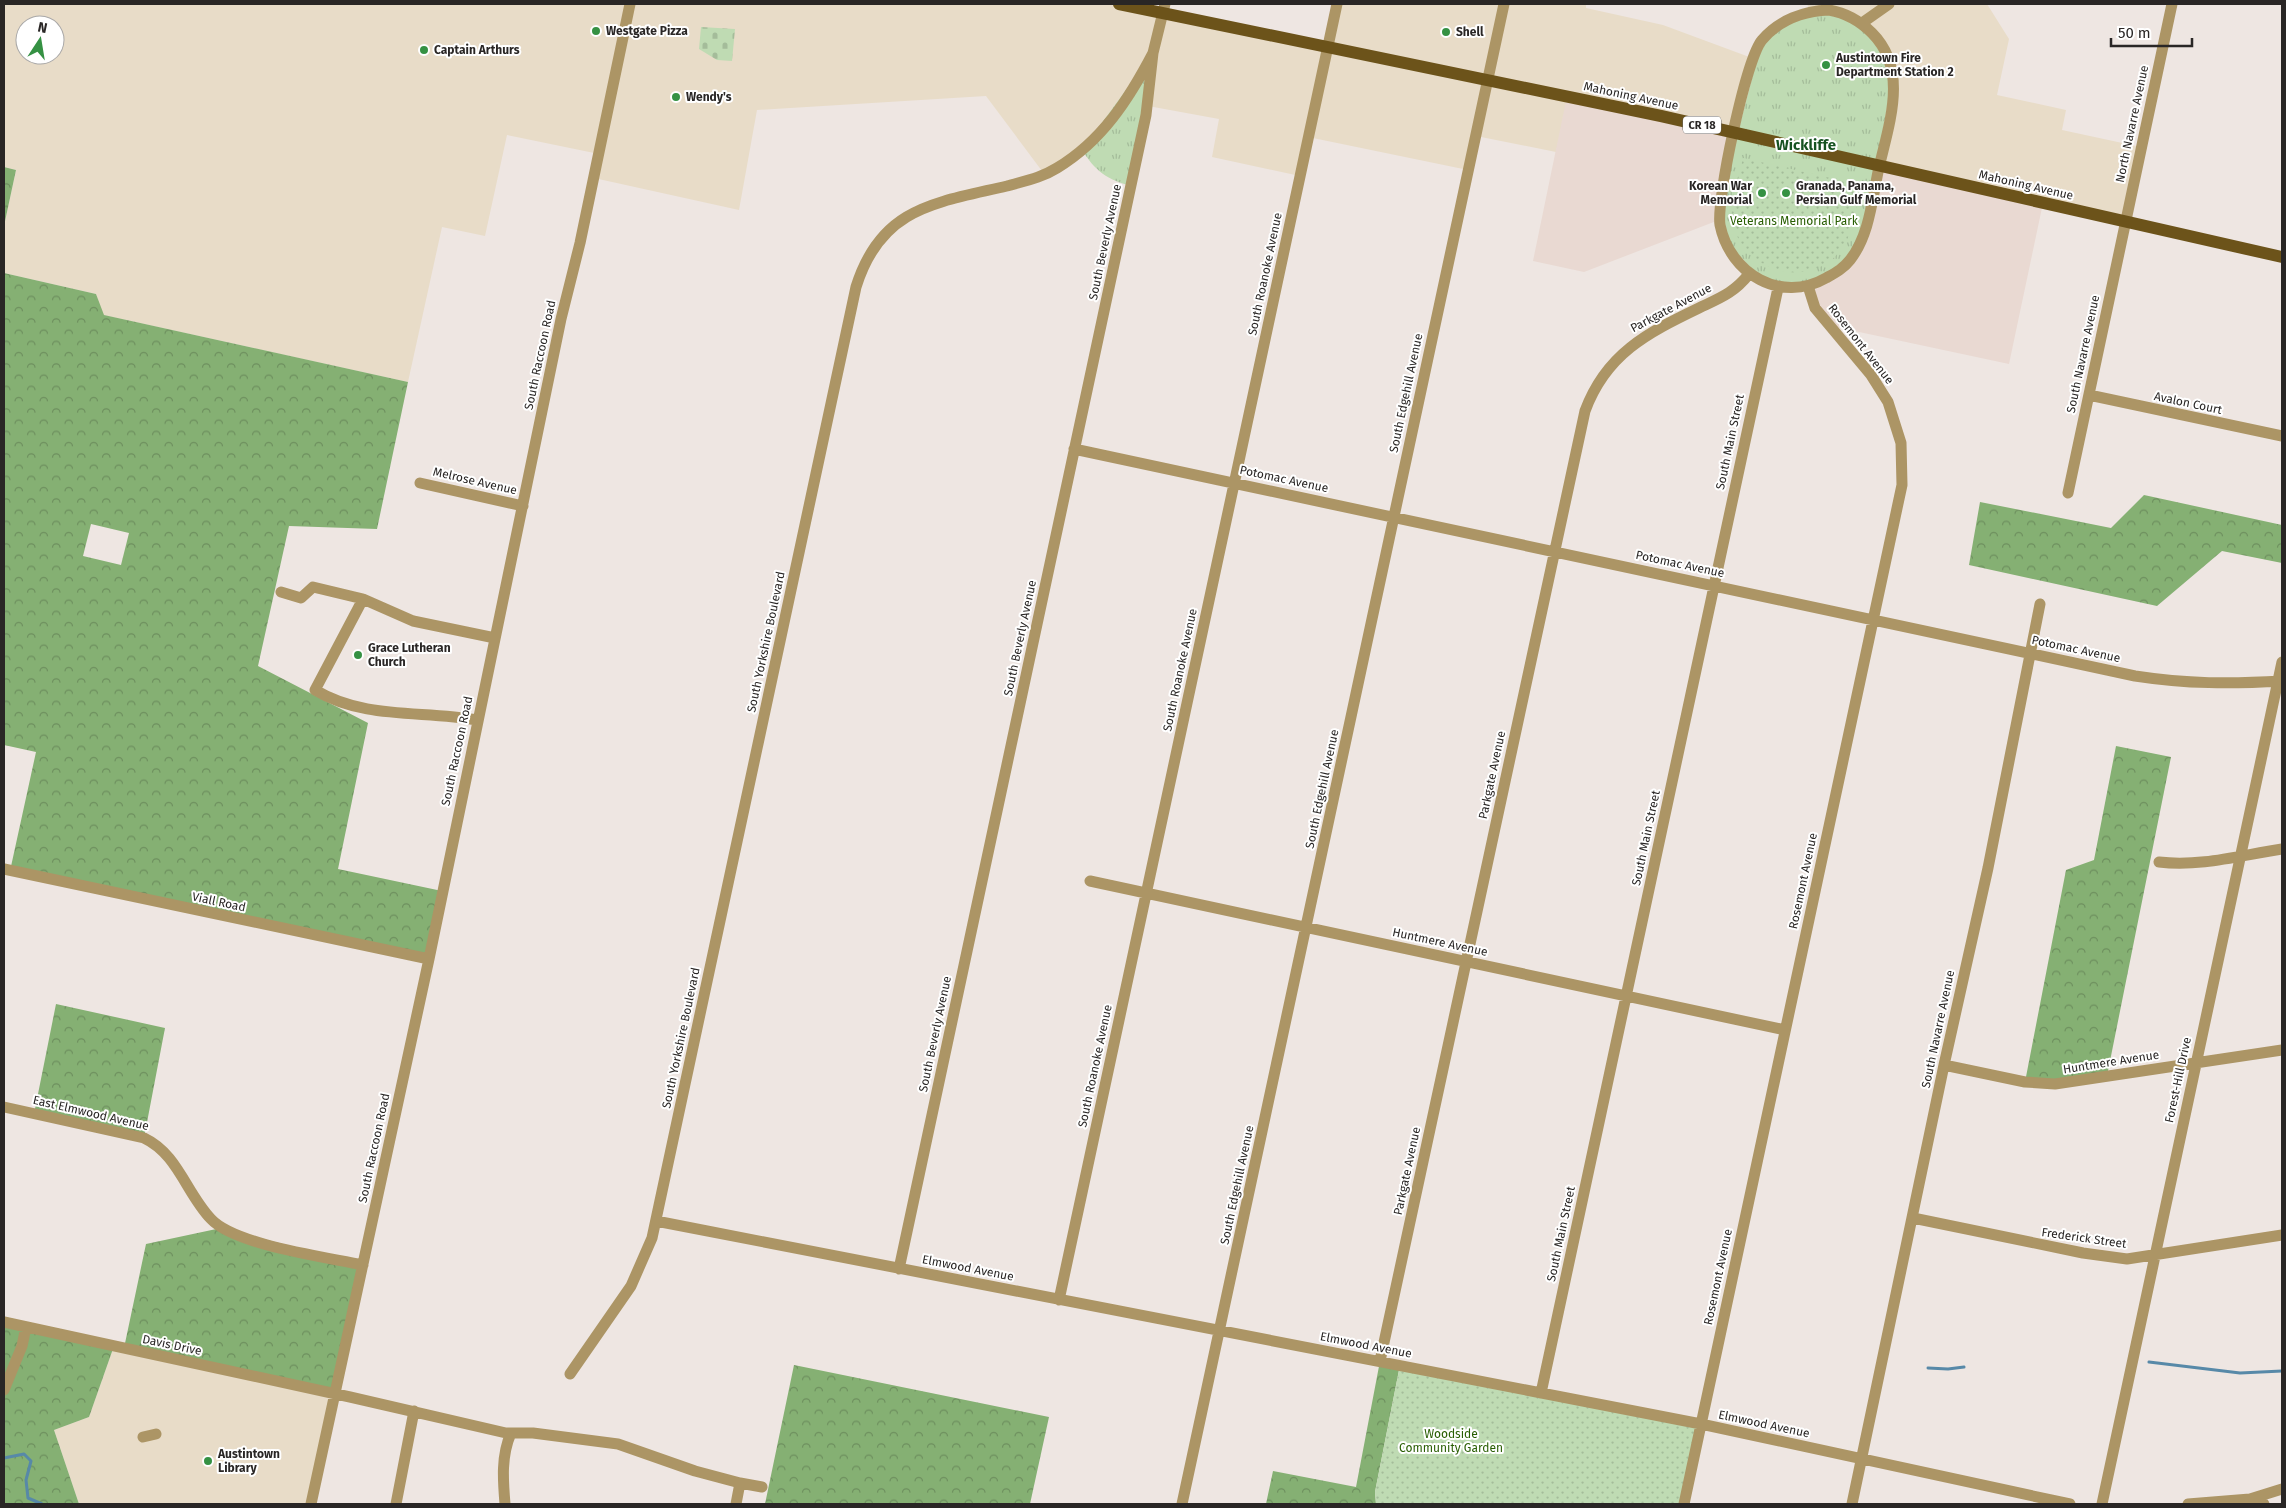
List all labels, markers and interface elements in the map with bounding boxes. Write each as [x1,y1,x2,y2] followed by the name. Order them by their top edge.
[15,15,65,65] north arrow
[2111,15,2192,47] scale bar
[36,18,49,37] text: N
[606,24,688,38] place label: Westgate Pizza
[2118,24,2151,42] text: 50 m
[590,25,602,37] marker: Westgate Pizza
[1456,25,1484,39] place label: Shell
[1440,26,1452,38] marker: Shell
[434,43,520,57] place label: Captain Arthurs
[418,44,430,56] marker: Captain Arthurs
[1835,51,1954,79] place label: Austintown Fire Department Station 2
[1820,59,1832,71] marker: Austintown Fire Department Station 2
[2113,64,2151,184] street label: North Navarre Avenue
[1582,79,1680,113] street label: Mahoning Avenue
[686,90,732,104] place label: Wendy's
[670,91,682,103] marker: Wendy's
[1683,116,1721,134] road number: CR 18
[1776,136,1836,154] district label: Wickliffe
[1977,167,2075,203] street label: Mahoning Avenue
[1689,179,1752,207] place label: Korean War Memorial
[1796,179,1917,207] place label: Granada, Panama, Persian Gulf Memorial
[1086,183,1124,301] street label: South Beverly Avenue
[1756,187,1768,199] marker: Korean War Memorial
[1780,187,1792,199] marker: Granada, Panama, Persian Gulf Memorial
[1245,211,1285,337] street label: South Roanoke Avenue
[1730,214,1859,228] park label: Veterans Memorial Park
[1628,281,1714,335] street label: Parkgate Avenue
[2064,294,2102,414] street label: South Navarre Avenue
[522,299,558,411] street label: South Raccoon Road
[1825,301,1897,387] street label: Rosemont Avenue
[1387,332,1425,454] street label: South Edgehill Avenue
[2153,389,2224,417] street label: Avalon Court
[1713,392,1747,491] street label: South Main Street
[1238,463,1330,495] street label: Potomac Avenue
[432,465,518,497] street label: Melrose Avenue
[1634,548,1726,580] street label: Potomac Avenue
[744,570,788,714] street label: South Yorkshire Boulevard
[1001,579,1039,697] street label: South Beverly Avenue
[1160,607,1200,733] street label: South Roanoke Avenue
[2030,633,2122,665] street label: Potomac Avenue
[368,641,451,669] place label: Grace Lutheran Church
[352,649,364,661] marker: Grace Lutheran Church
[439,695,475,807] street label: South Raccoon Road
[1303,728,1341,850] street label: South Edgehill Avenue
[1476,730,1508,820] street label: Parkgate Avenue
[1629,788,1663,887] street label: South Main Street
[1786,832,1820,930] street label: Rosemont Avenue
[191,890,247,914] street label: Viall Road
[1391,925,1489,959] street label: Huntmere Avenue
[659,966,703,1110] street label: South Yorkshire Boulevard
[1919,969,1957,1089] street label: South Navarre Avenue
[916,975,954,1093] street label: South Beverly Avenue
[1075,1003,1115,1129] street label: South Roanoke Avenue
[2162,1036,2194,1124] street label: Forest-Hill Drive
[2062,1047,2160,1077] street label: Huntmere Avenue
[356,1092,392,1204] street label: South Raccoon Road
[32,1093,150,1133] street label: East Elmwood Avenue
[1218,1124,1256,1246] street label: South Edgehill Avenue
[1391,1126,1423,1216] street label: Parkgate Avenue
[1544,1184,1578,1283] street label: South Main Street
[2041,1225,2128,1251] street label: Frederick Street
[1701,1228,1735,1326] street label: Rosemont Avenue
[921,1252,1015,1284] street label: Elmwood Avenue
[1319,1329,1413,1361] street label: Elmwood Avenue
[141,1332,203,1358] street label: Davis Drive
[1717,1407,1811,1441] street label: Elmwood Avenue
[1399,1427,1503,1455] park label: Woodside Community Garden
[217,1447,280,1475] place label: Austintown Library
[202,1455,214,1467] marker: Austintown Library

